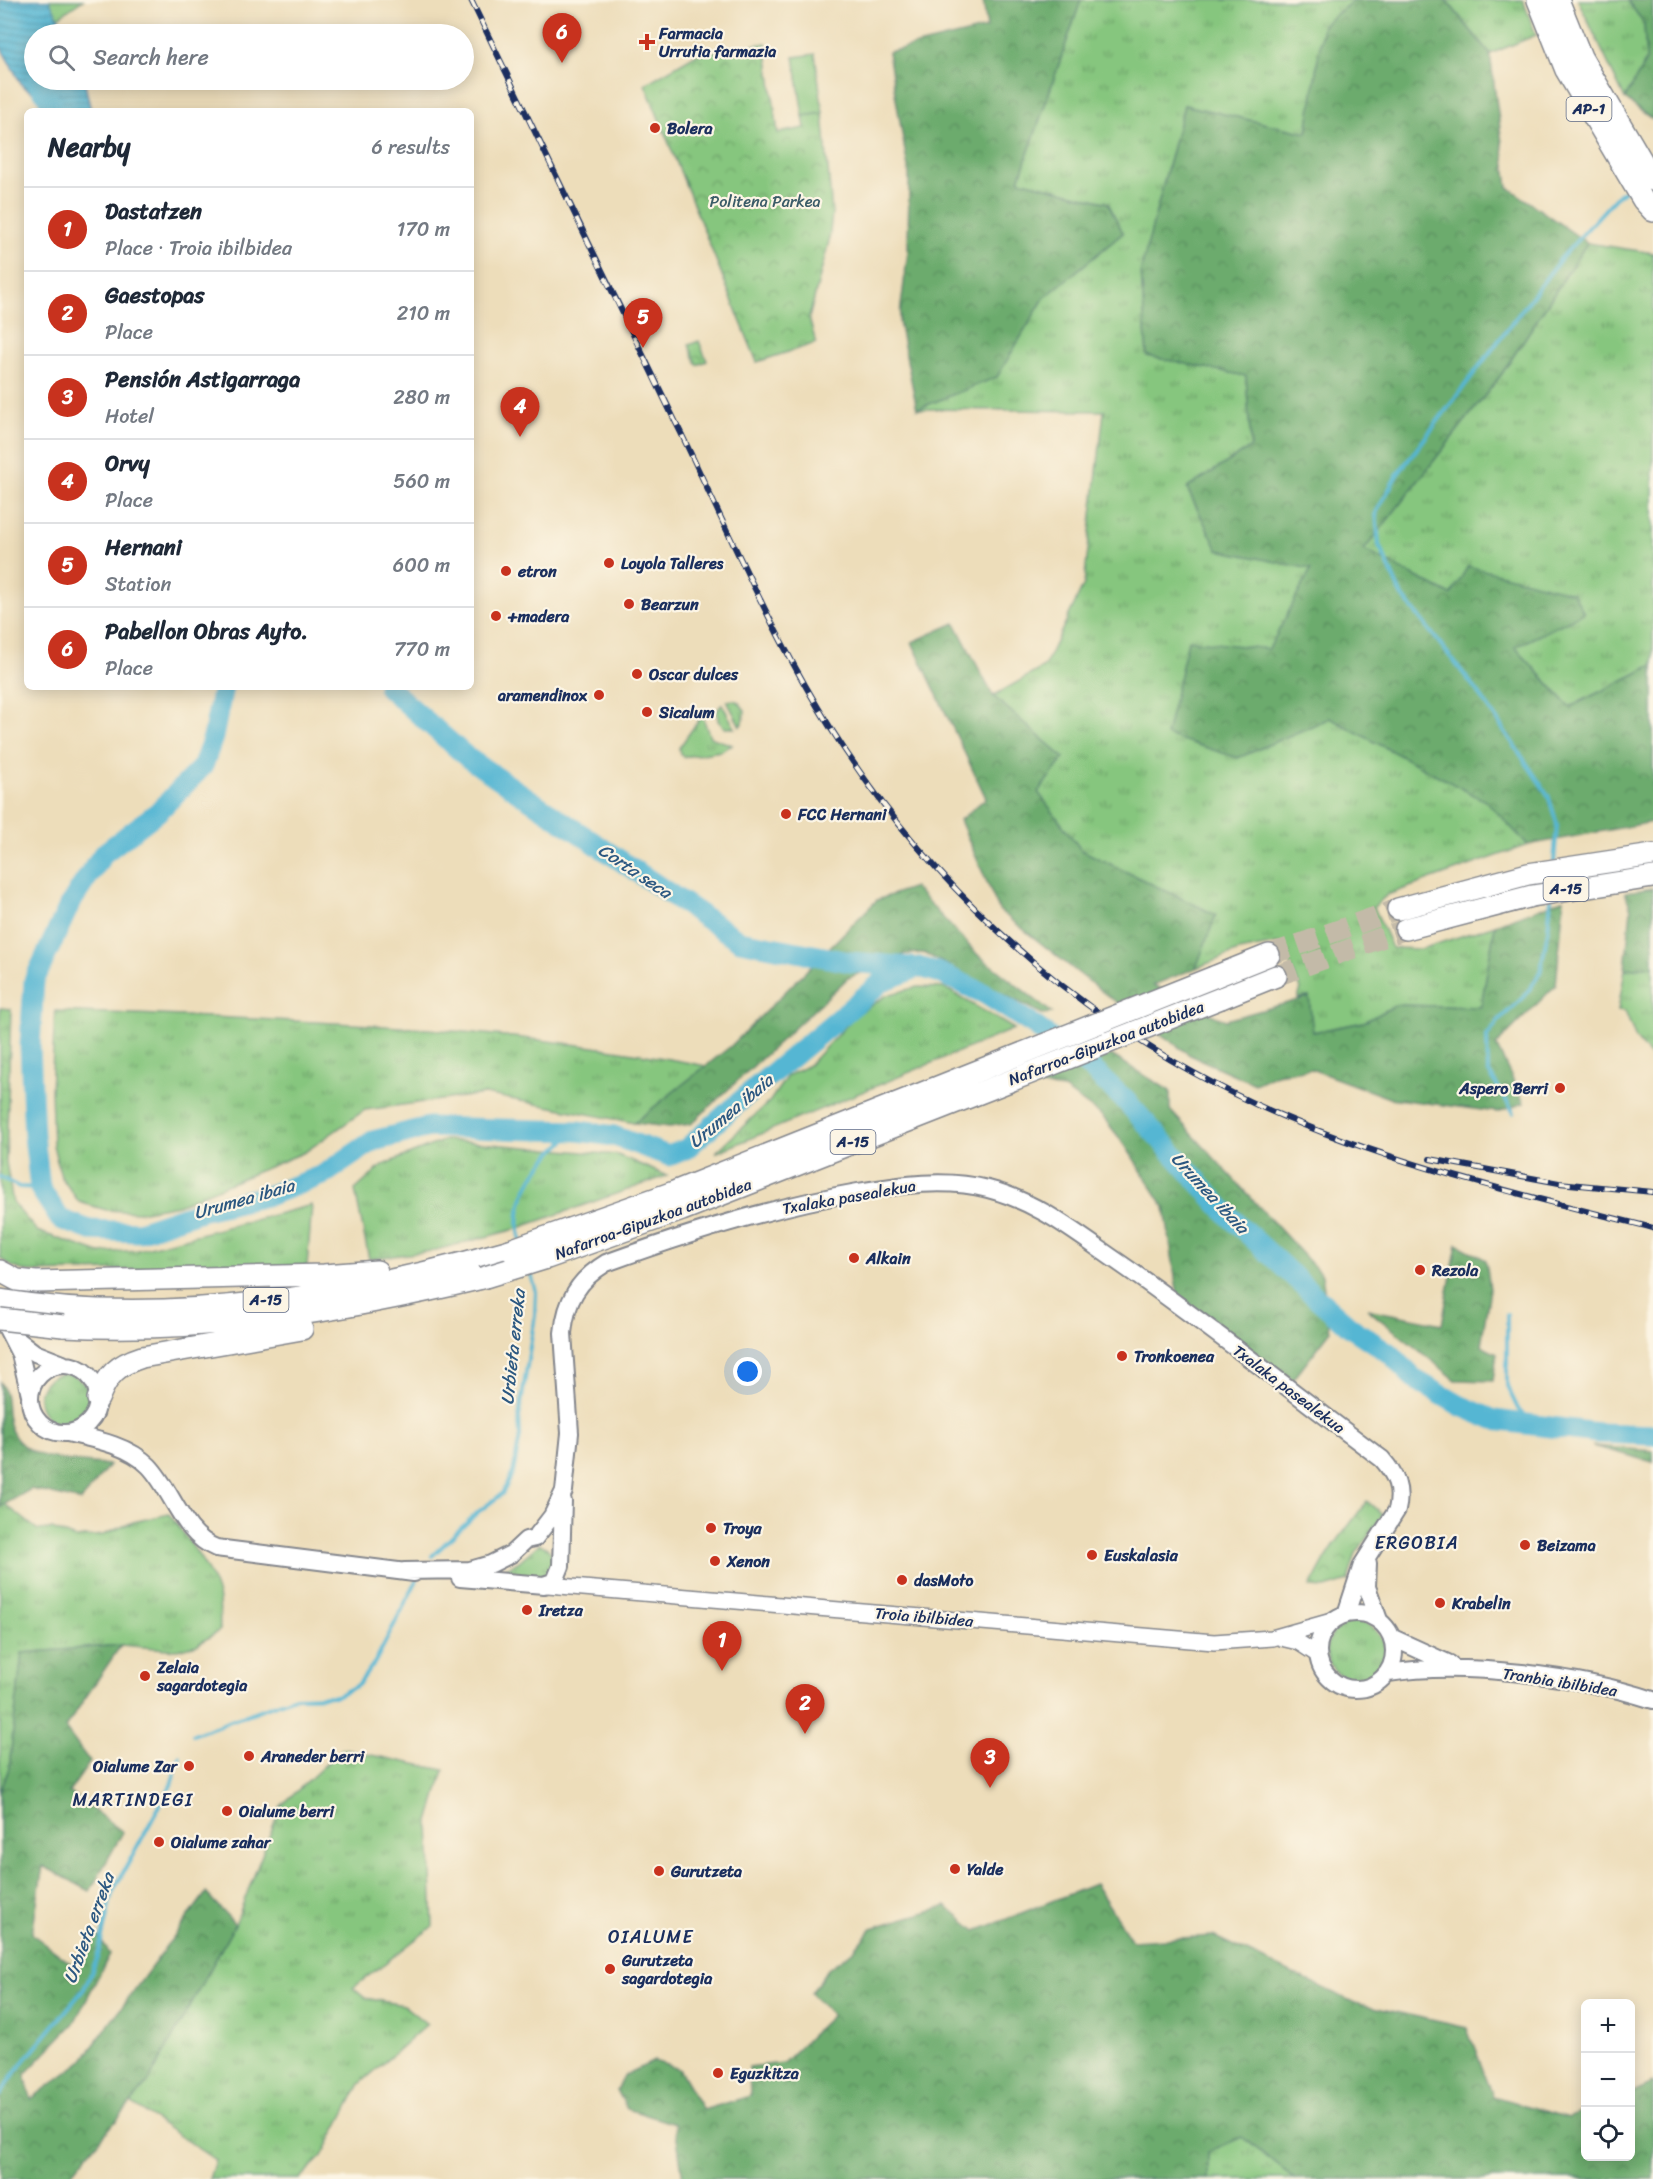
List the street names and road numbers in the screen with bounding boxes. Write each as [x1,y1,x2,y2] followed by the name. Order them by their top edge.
[1566,97,1612,121] road number: AP-1
[1544,877,1588,901] road number: A-15
[1004,992,1209,1094] street label: Nafarroa-Gipuzkoa autobidea
[830,1130,876,1154] road number: A-15
[550,1169,757,1268] street label: Nafarroa-Gipuzkoa autobidea
[780,1171,918,1223] street label: Txalaka pasealekua
[244,1288,288,1312] road number: A-15
[1226,1337,1352,1441] street label: Txalaka pasealekua
[874,1598,975,1636] street label: Troia ibilbidea
[1501,1659,1620,1706] street label: Tranbia ibilbidea

